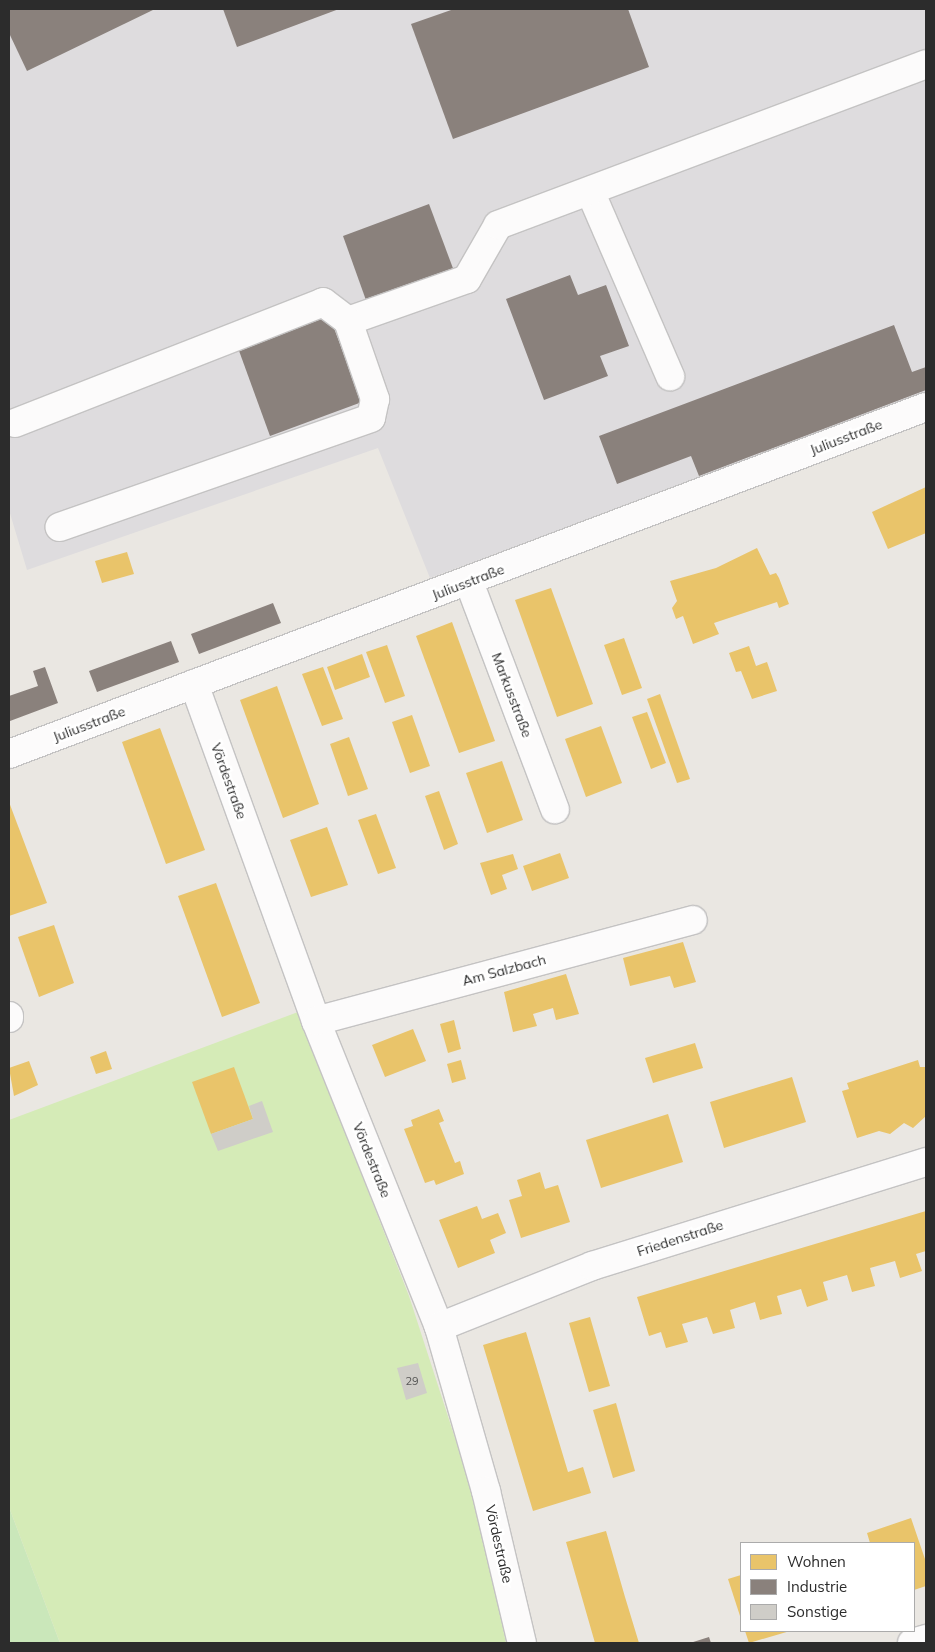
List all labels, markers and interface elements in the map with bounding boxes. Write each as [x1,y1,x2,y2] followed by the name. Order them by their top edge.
[807,416,885,458] street label: Juliusstraße
[429,561,507,603] street label: Juliusstraße
[488,650,536,740] street label: Markusstraße
[50,703,128,745] street label: Juliusstraße
[207,741,251,821] street label: Vördestraße
[460,951,548,989] street label: Am Salzbach
[349,1120,395,1200] street label: Vördestraße
[635,1216,725,1260] street label: Friedenstraße
[405,1374,419,1388] house number: 29
[482,1503,516,1585] street label: Vördestraße
[740,1542,915,1632] legend
[787,1552,846,1571] text: Wohnen
[787,1577,847,1596] text: Industrie
[787,1602,847,1621] text: Sonstige

